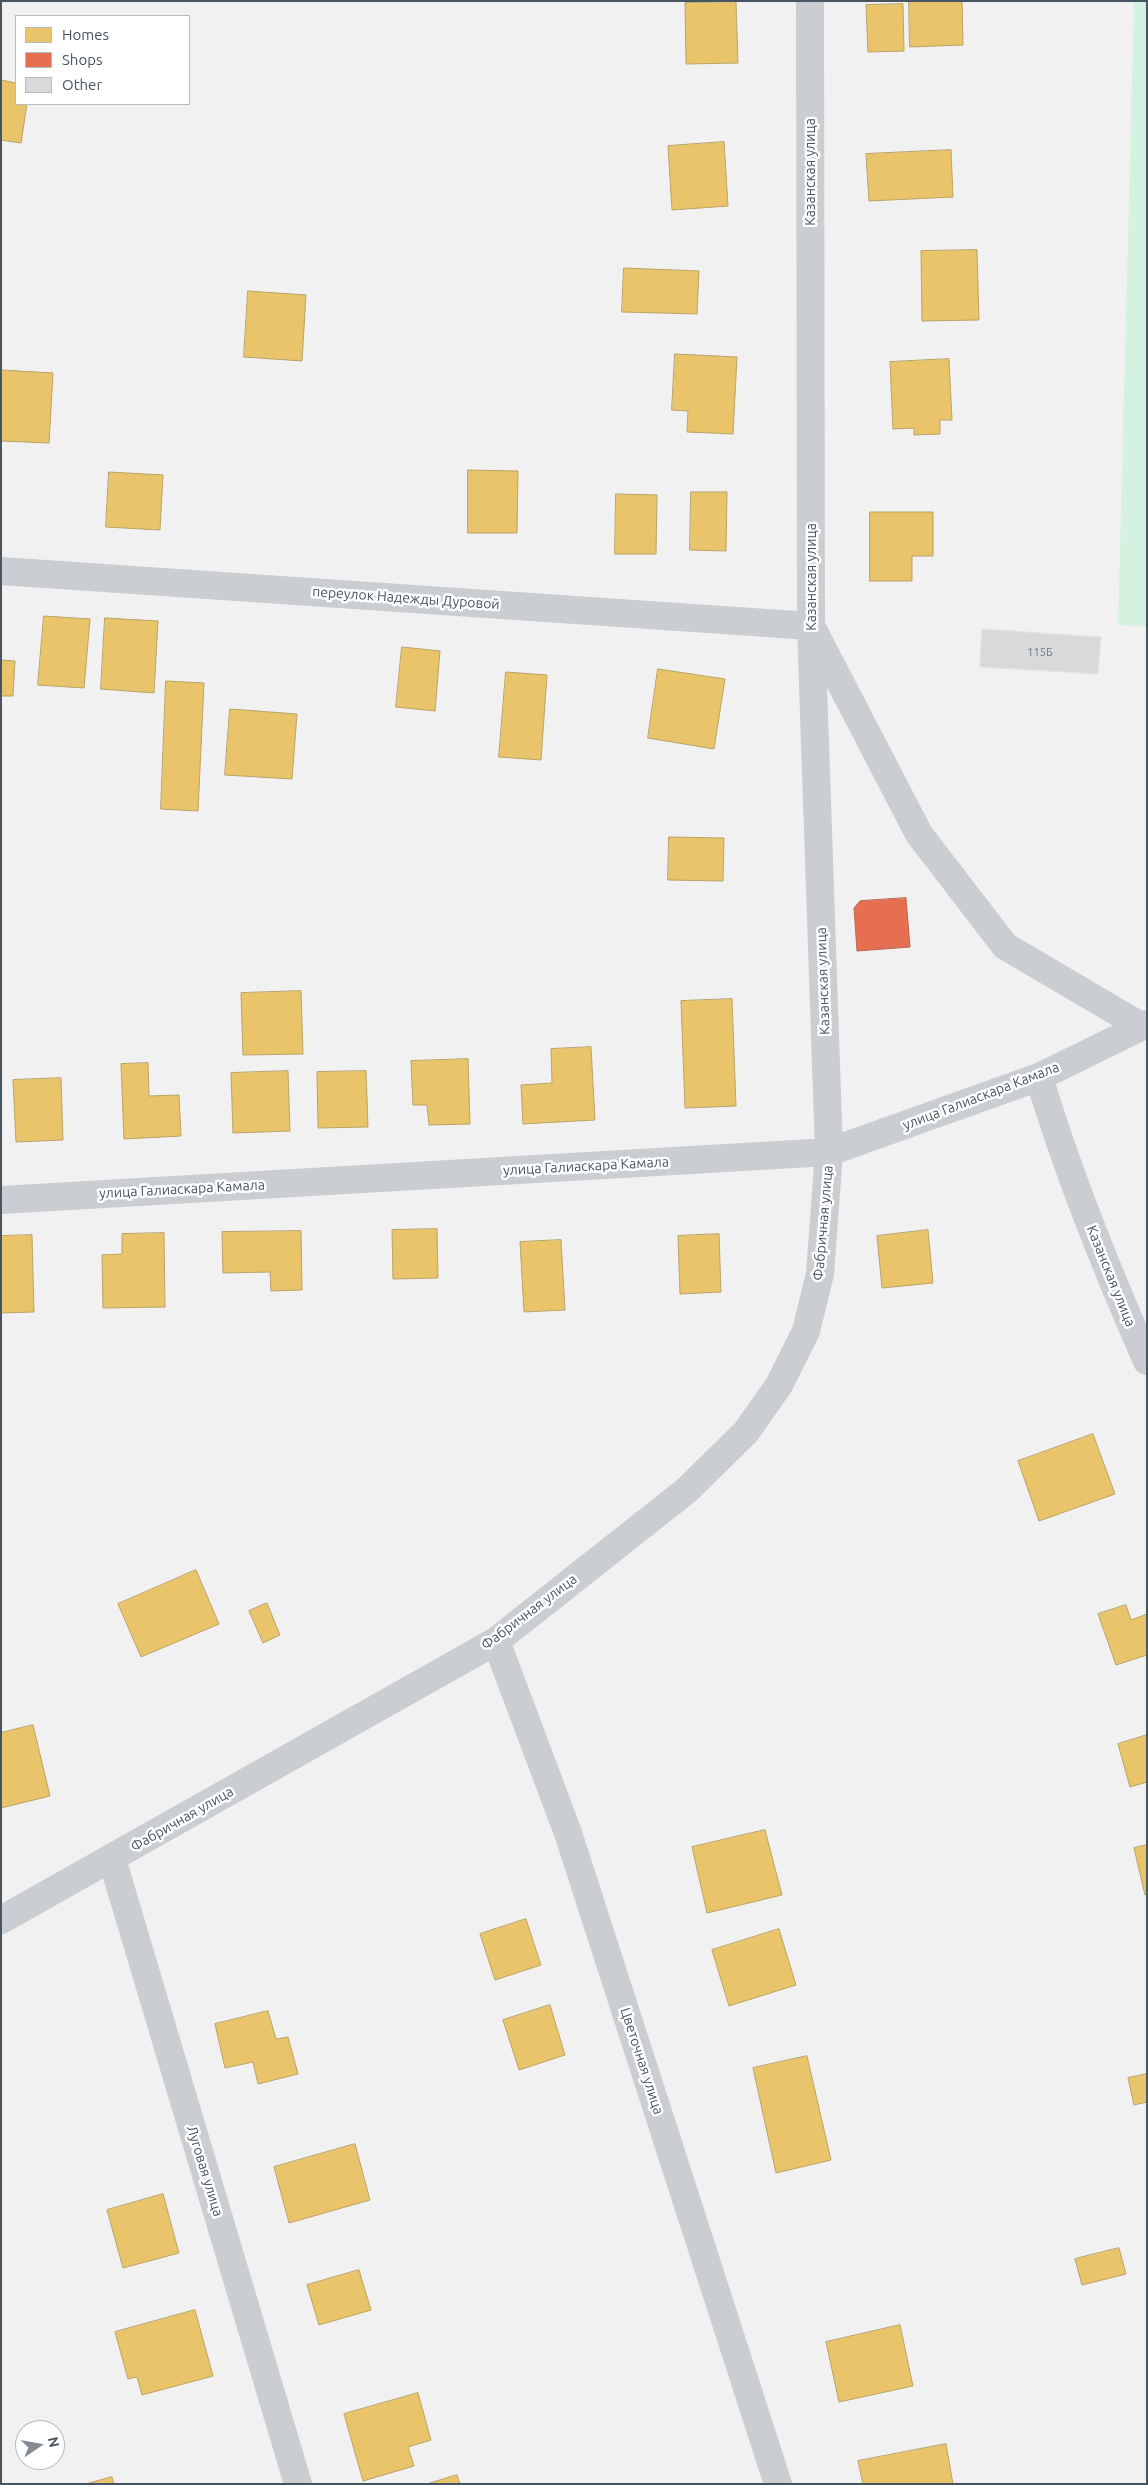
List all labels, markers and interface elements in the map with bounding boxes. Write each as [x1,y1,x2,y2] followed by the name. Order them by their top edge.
[15,15,190,105] legend
[62,26,109,43] text: Homes
[62,51,103,68] text: Shops
[62,76,102,93] text: Other
[802,118,818,226] street label: Казанская улица
[803,523,819,631] street label: Казанская улица
[312,583,500,613] street label: переулок Надежды Дуровой
[1027,645,1053,659] house number: 115Б
[813,927,833,1035] street label: Казанская улица
[900,1058,1062,1134] street label: улица Галиаскара Камала
[503,1153,669,1179] street label: улица Галиаскара Камала
[810,1165,836,1281] street label: Фабричная улица
[99,1176,265,1202] street label: улица Галиаскара Камала
[1083,1223,1139,1329] street label: Казанская улица
[478,1571,580,1653] street label: Фабричная улица
[128,1783,236,1855] street label: Фабричная улица
[617,2005,667,2117] street label: Цветочная улица
[183,2123,227,2219] street label: Луговая улица
[15,2420,65,2470] north arrow
[45,2435,63,2449] text: N

